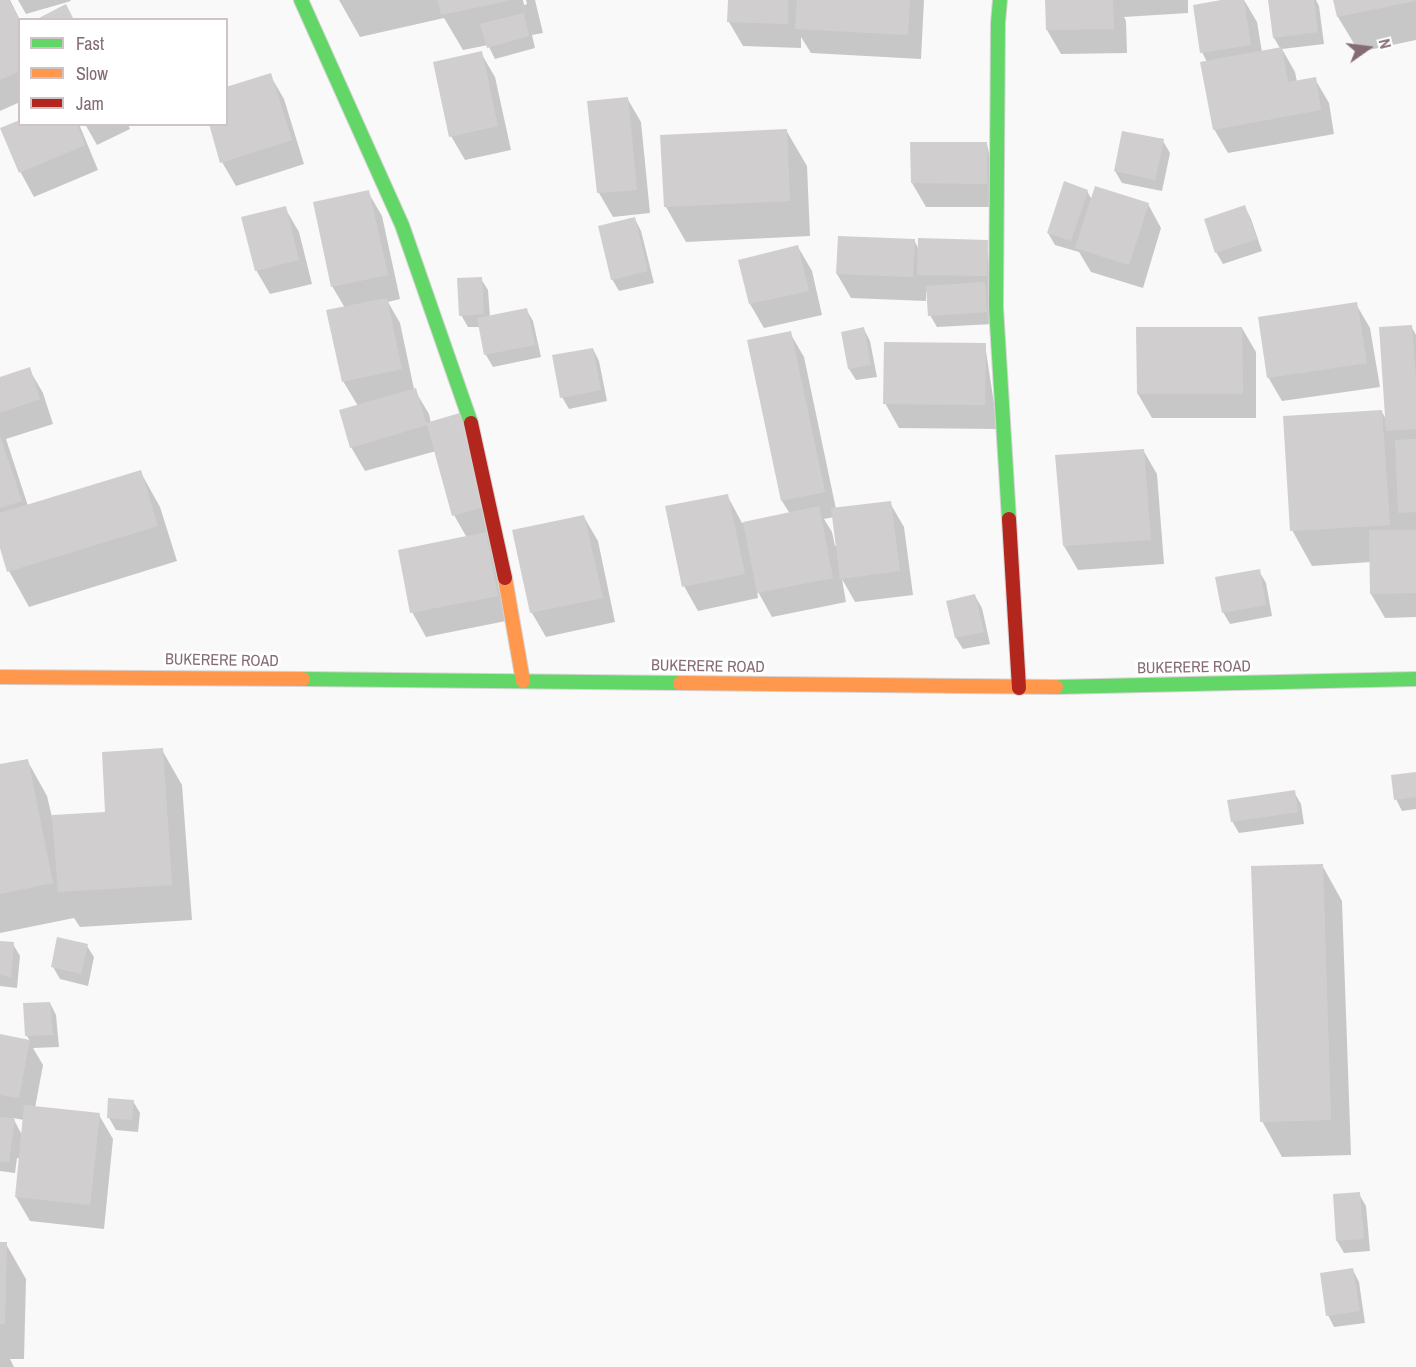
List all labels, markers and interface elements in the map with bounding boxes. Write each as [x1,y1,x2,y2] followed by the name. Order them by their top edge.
[18,18,228,126] legend
[1338,18,1398,78] north arrow
[76,31,104,56] text: Fast
[1374,36,1397,51] text: N
[76,61,108,86] text: Slow
[76,91,104,116] text: Jam
[165,650,279,672] street label: BUKERERE ROAD
[651,656,765,678] street label: BUKERERE ROAD
[1137,657,1251,679] street label: BUKERERE ROAD

